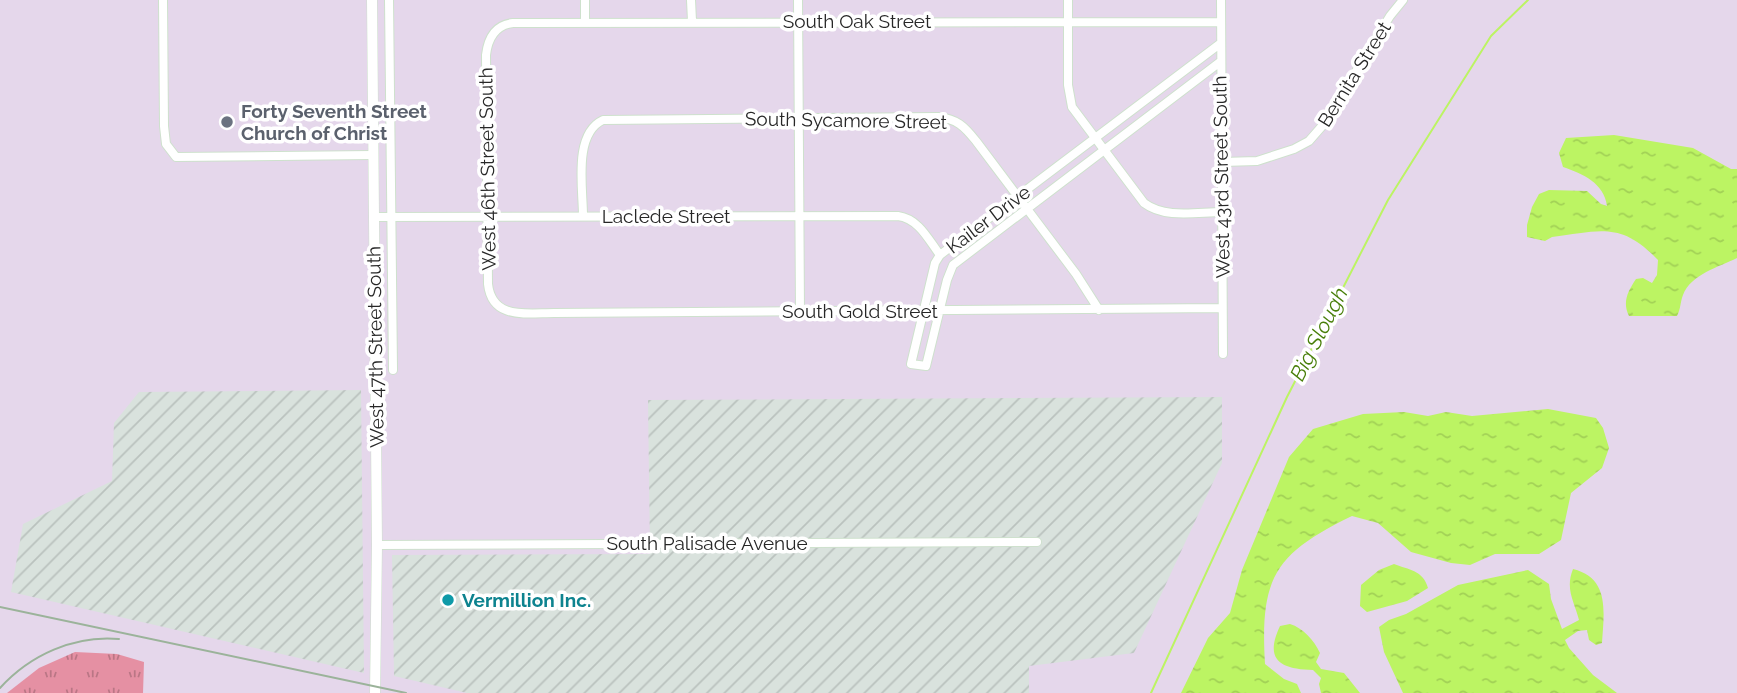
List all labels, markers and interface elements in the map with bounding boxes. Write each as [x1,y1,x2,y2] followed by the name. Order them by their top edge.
[783,10,932,32] street label: South Oak Street
[1313,17,1395,131] street label: Bernita Street
[474,67,500,271] street label: West 46th Street South
[1208,75,1234,279] street label: West 43rd Street South
[241,100,428,144] place label: Forty Seventh Street Church of Christ
[745,107,948,133] street label: South Sycamore Street
[219,114,235,130] marker: Forty Seventh Street Church of Christ
[942,180,1034,258] street label: Kailer Drive
[602,205,731,227] street label: Laclede Street
[362,246,388,448] street label: West 47th Street South
[1284,283,1353,385] water label: Big Slough
[782,300,939,322] street label: South Gold Street
[606,532,808,554] street label: South Palisade Avenue
[462,589,591,611] place label: Vermillion Inc.
[440,592,456,608] marker: Vermillion Inc.

